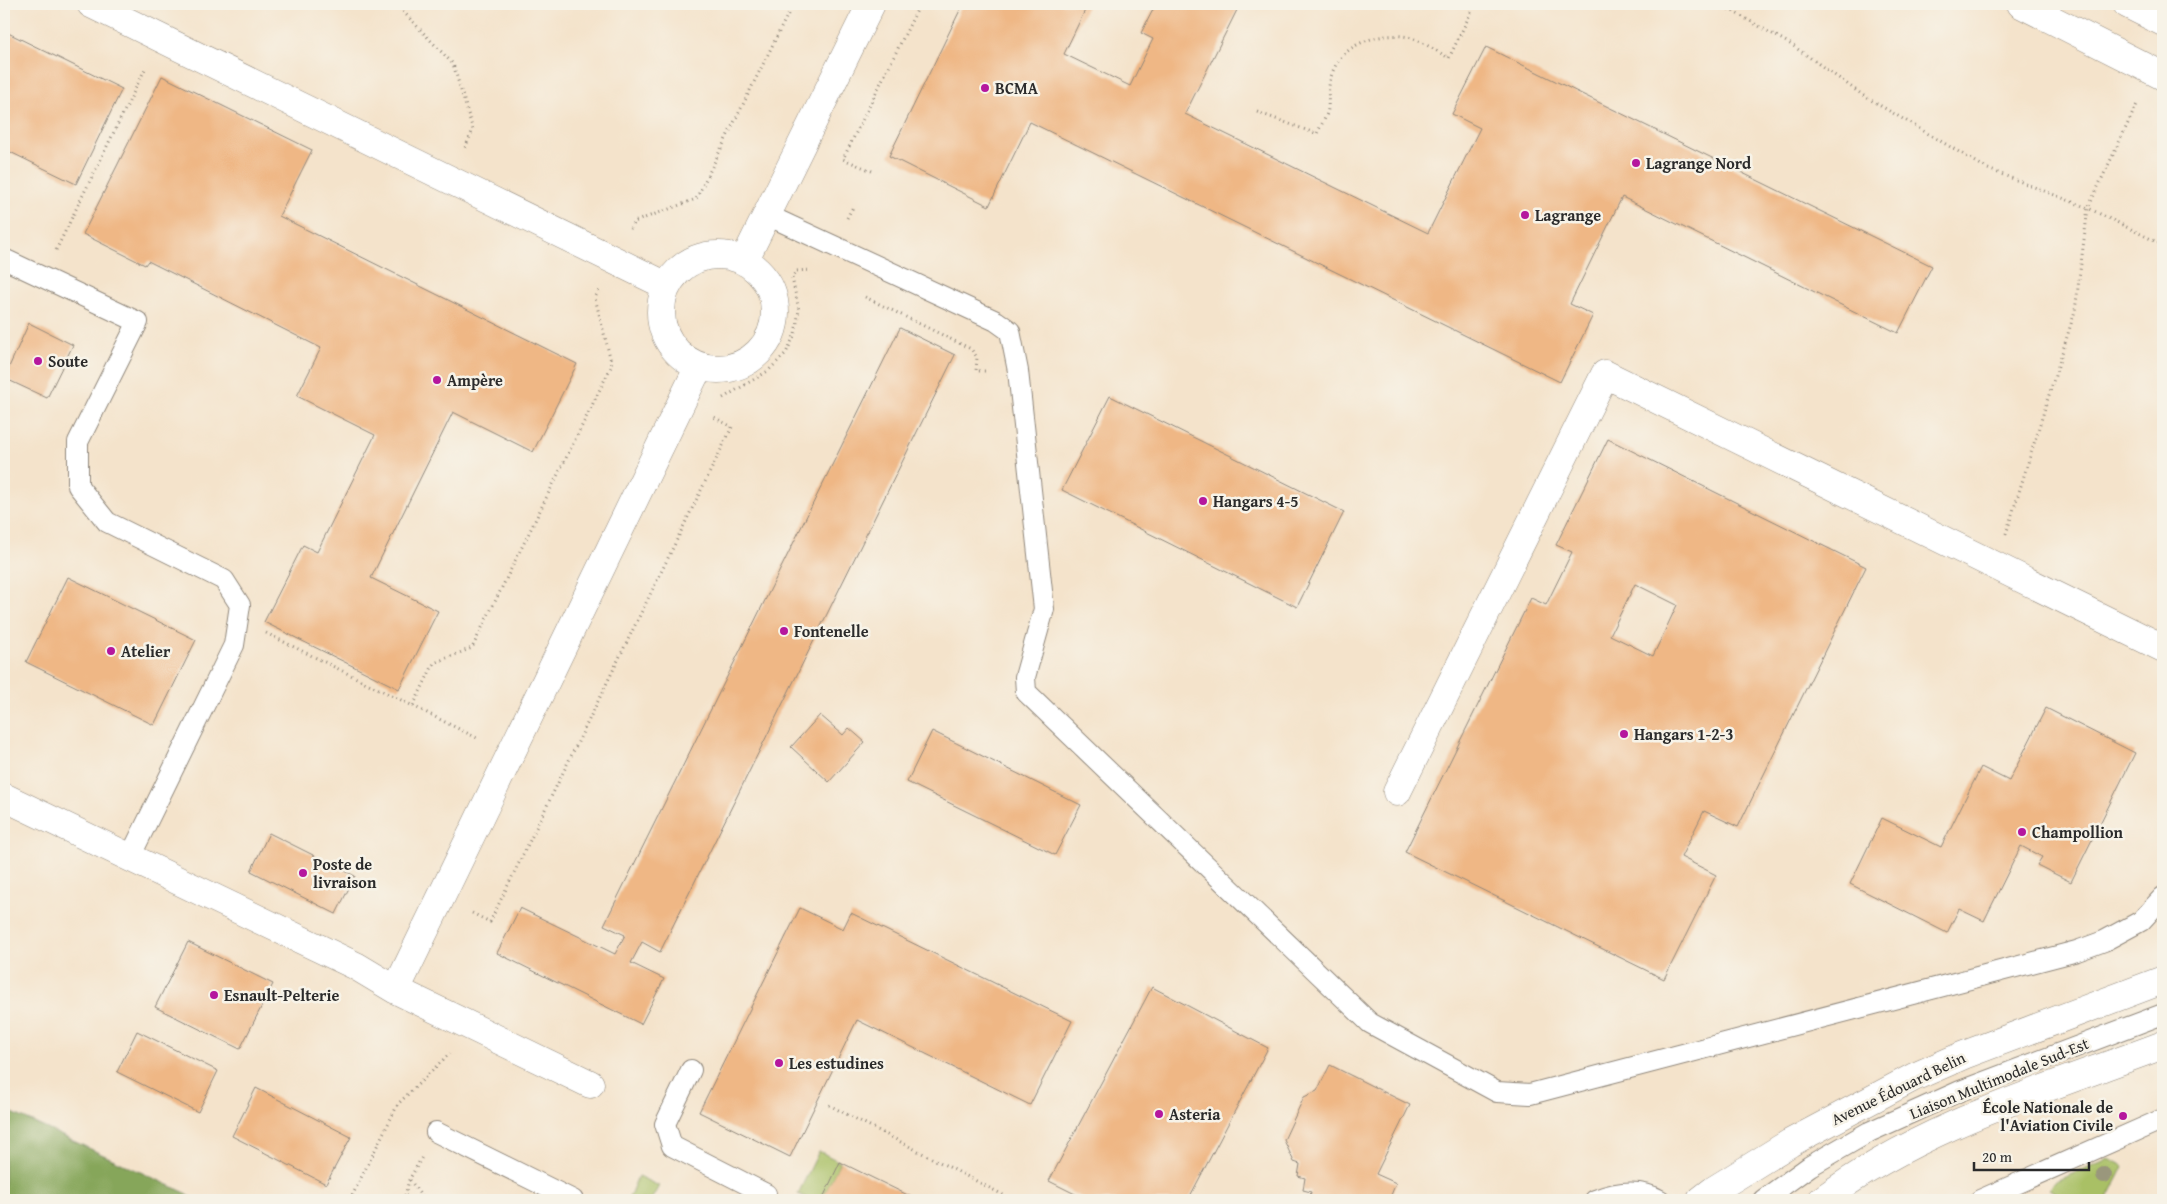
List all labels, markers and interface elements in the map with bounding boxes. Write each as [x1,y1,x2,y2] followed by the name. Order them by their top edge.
[995,76,1039,100] place label: BCMA
[979,82,991,94] marker: BCMA
[1646,151,1752,175] place label: Lagrange Nord
[1630,157,1642,169] marker: Lagrange Nord
[1535,203,1601,227] place label: Lagrange
[1519,209,1531,221] marker: Lagrange
[48,349,88,373] place label: Soute
[32,355,44,367] marker: Soute
[447,368,503,392] place label: Ampère
[431,374,443,386] marker: Ampère
[1213,489,1298,513] place label: Hangars 4-5
[1197,495,1209,507] marker: Hangars 4-5
[794,619,869,643] place label: Fontenelle
[778,625,790,637] marker: Fontenelle
[121,639,171,663] place label: Atelier
[105,645,117,657] marker: Atelier
[1634,722,1734,746] place label: Hangars 1-2-3
[1618,728,1630,740] marker: Hangars 1-2-3
[2032,820,2123,844] place label: Champollion
[2016,826,2028,838] marker: Champollion
[313,852,377,894] place label: Poste de livraison
[297,867,309,879] marker: Poste de livraison
[224,983,339,1007] place label: Esnault-Pelterie
[208,989,220,1001] marker: Esnault-Pelterie
[1906,1031,2092,1125] street label: Liaison Multimodale Sud-Est
[1827,1045,1969,1131] street label: Avenue Édouard Belin
[789,1051,884,1075] place label: Les estudines
[773,1057,785,1069] marker: Les estudines
[1983,1095,2113,1137] place label: École Nationale de l'Aviation Civile
[1169,1102,1221,1126] place label: Asteria
[1153,1108,1165,1120] marker: Asteria
[2117,1110,2129,1122] marker: École Nationale de l'Aviation Civile
[1974,1139,2090,1171] scale bar
[1982,1146,2013,1167] text: 20 m

